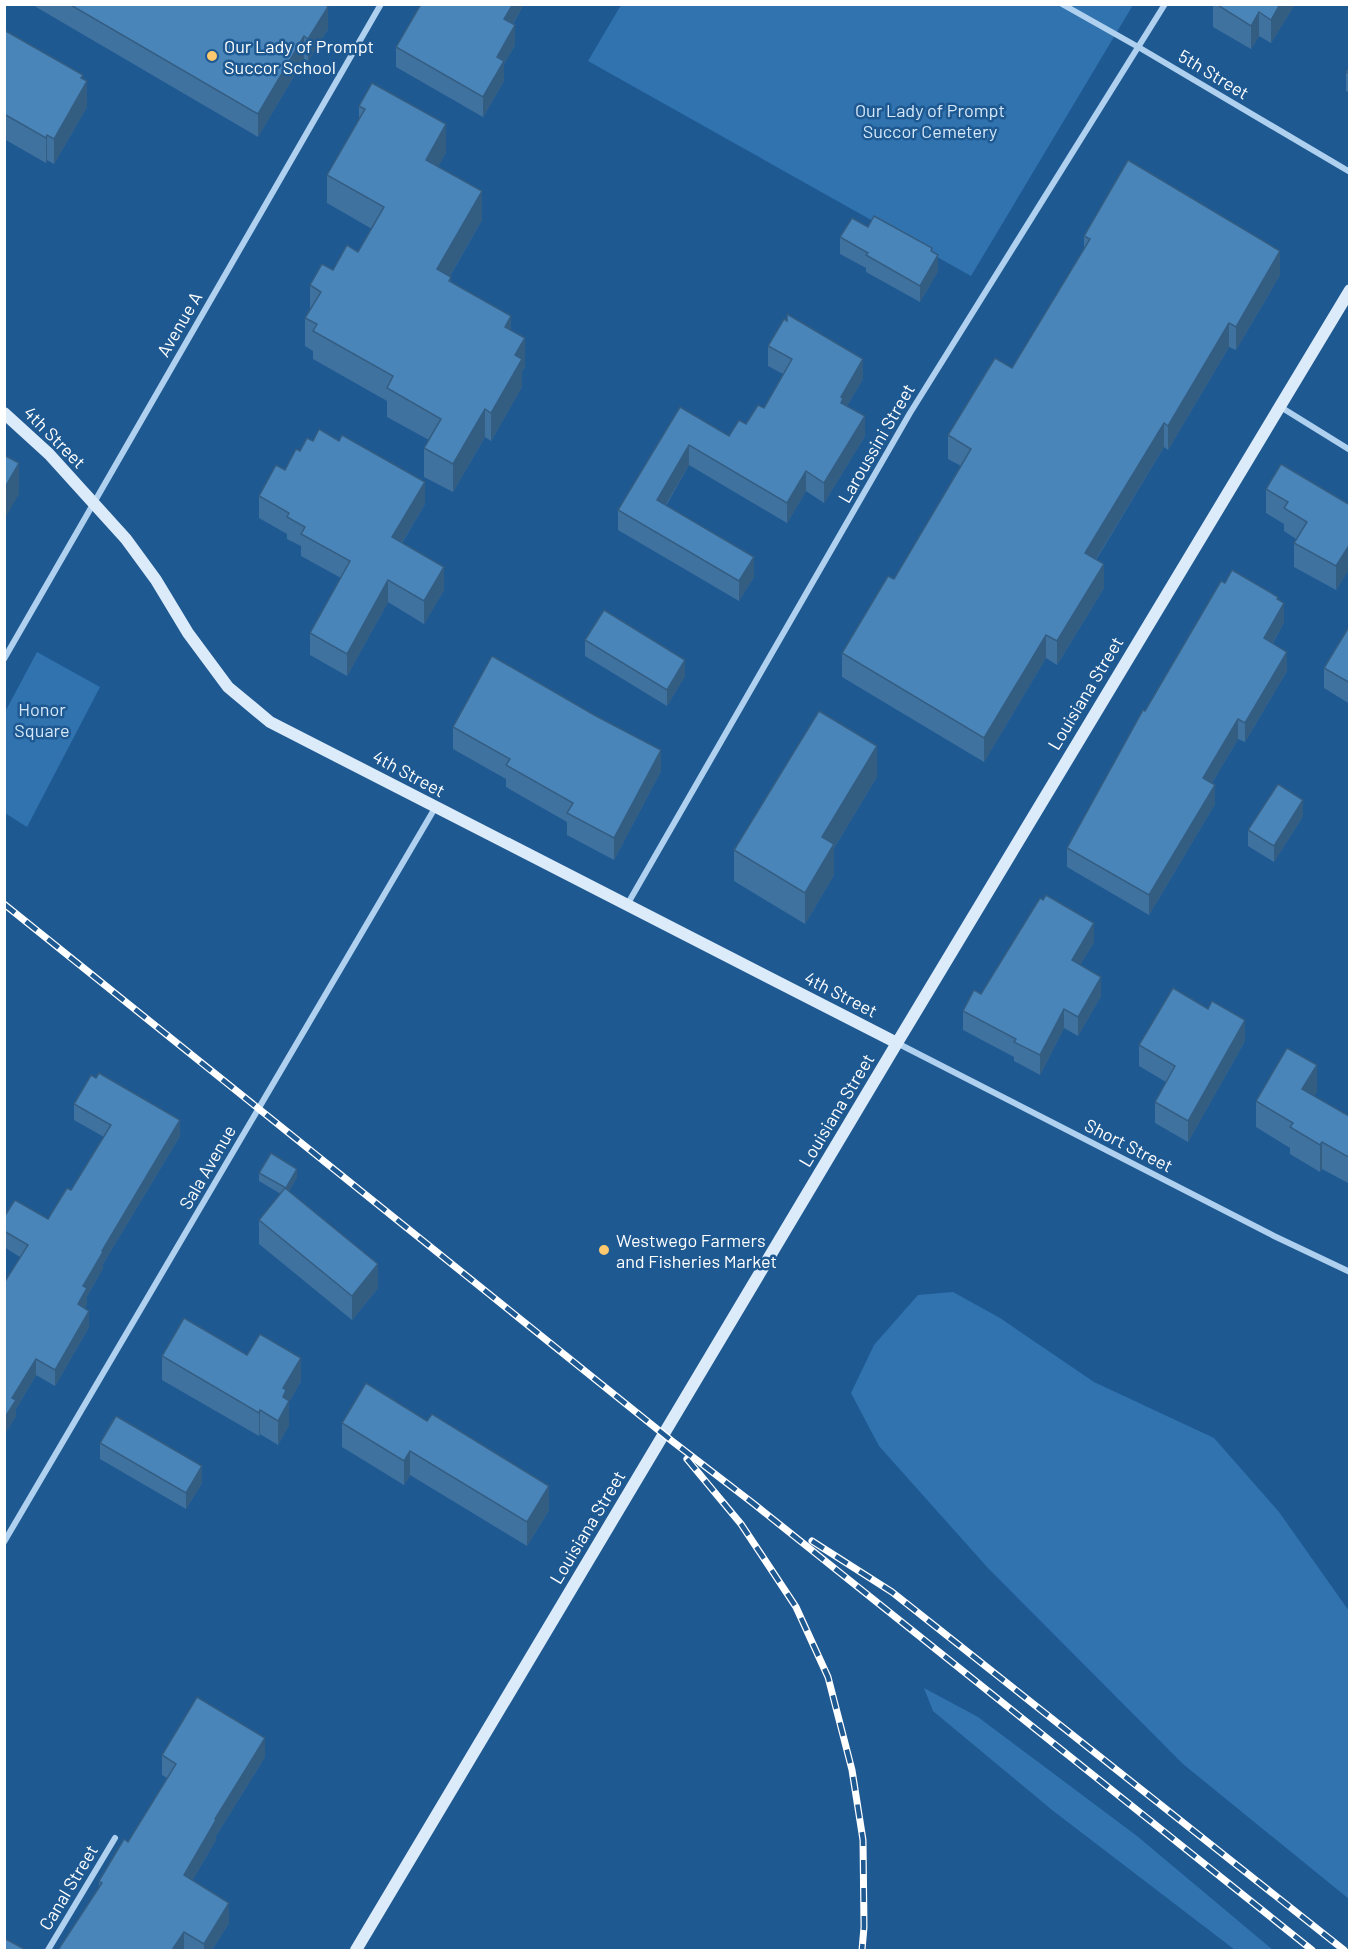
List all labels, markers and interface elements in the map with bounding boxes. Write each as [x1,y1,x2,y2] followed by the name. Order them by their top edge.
[224,35,374,78] place label: Our Lady of Prompt Succor School
[1175,44,1253,104] street label: 5th Street
[205,49,219,63] marker: Our Lady of Prompt Succor School
[855,99,1005,142] park label: Our Lady of Prompt Succor Cemetery
[152,287,206,361] street label: Avenue A
[833,379,919,507] street label: Laroussini Street
[19,401,91,473] street label: 4th Street
[1043,632,1127,754] street label: Louisiana Street
[14,698,70,741] park label: Honor Square
[369,745,449,801] street label: 4th Street
[801,966,881,1022] street label: 4th Street
[794,1049,878,1171] street label: Louisiana Street
[1081,1113,1177,1177] street label: Short Street
[174,1121,240,1213] street label: Sala Avenue
[616,1229,777,1272] place label: Westwego Farmers and Fisheries Market
[597,1243,611,1257] marker: Westwego Farmers and Fisheries Market
[545,1466,629,1588] street label: Louisiana Street
[34,1840,102,1934] street label: Canal Street

